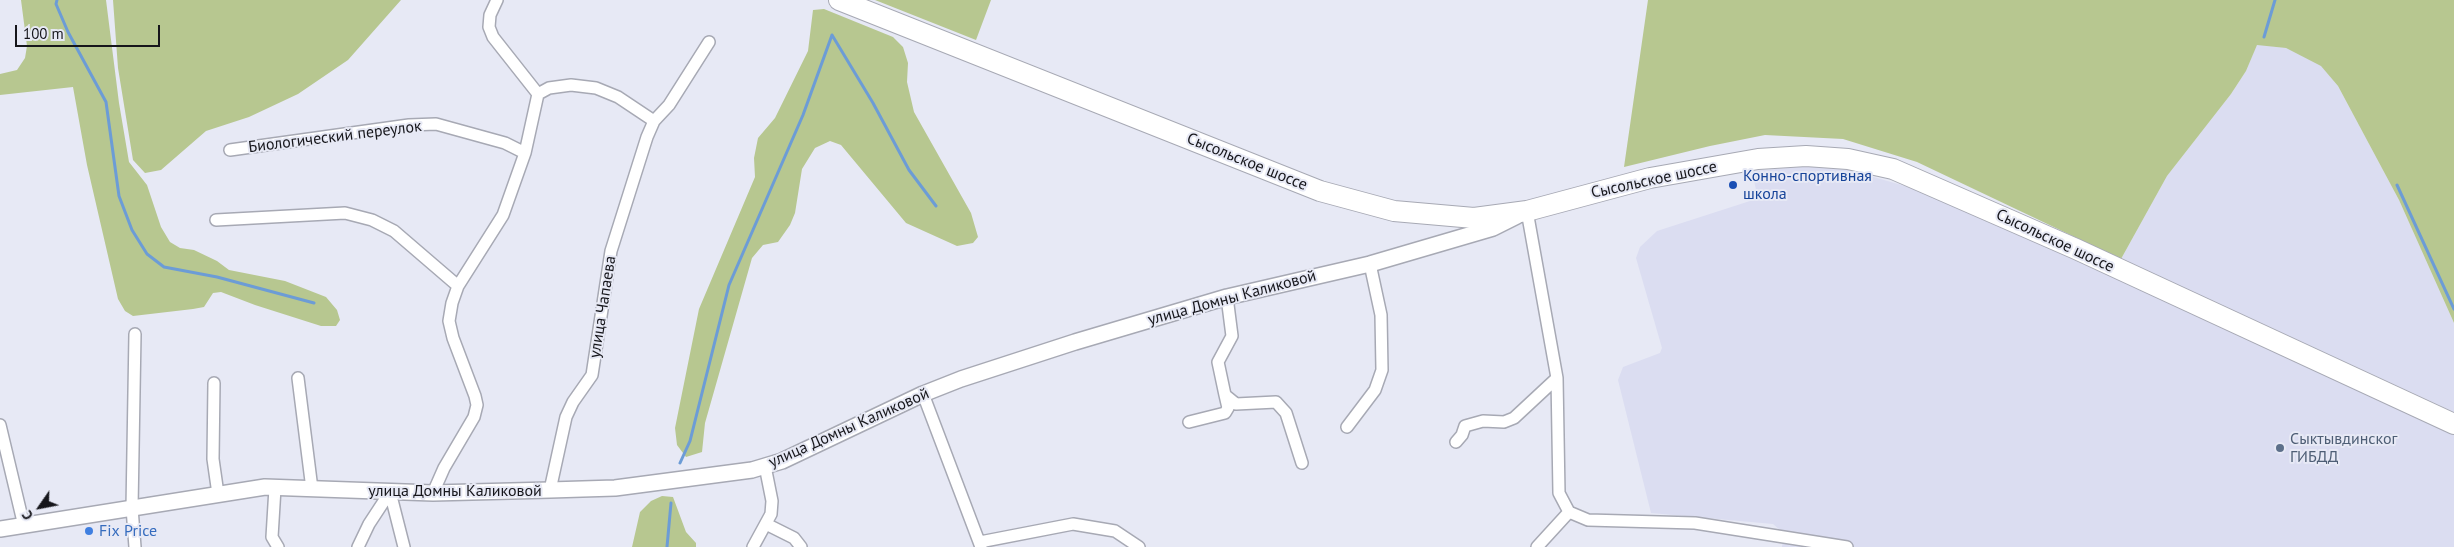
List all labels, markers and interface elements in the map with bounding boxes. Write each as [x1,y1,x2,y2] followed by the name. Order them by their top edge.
[18,15,162,47] scale bar
[23,24,64,43] text: 100 m
[247,117,423,157] street label: Биологический переулок
[1184,129,1310,195] street label: Сысольское шоссе
[1589,157,1719,203] street label: Сысольское шоссе
[1743,166,1872,204] place label: Конно-спортивная школа
[1727,179,1739,191] marker: Конно-спортивная школа
[1993,205,2117,277] street label: Сысольское шоссе
[585,255,621,359] street label: улица Чапаева
[1146,266,1318,330] street label: улица Домны Каликовой
[766,384,932,472] street label: улица Домны Каликовой
[2290,429,2397,467] place label: Сыктывдинског ГИБДД
[2274,442,2286,454] marker: Сыктывдинског ГИБДД
[368,481,542,501] street label: улица Домны Каликовой
[15,482,65,532] north arrow
[18,507,37,523] text: С
[99,521,157,541] place label: Fix Price
[83,525,95,537] marker: Fix Price

